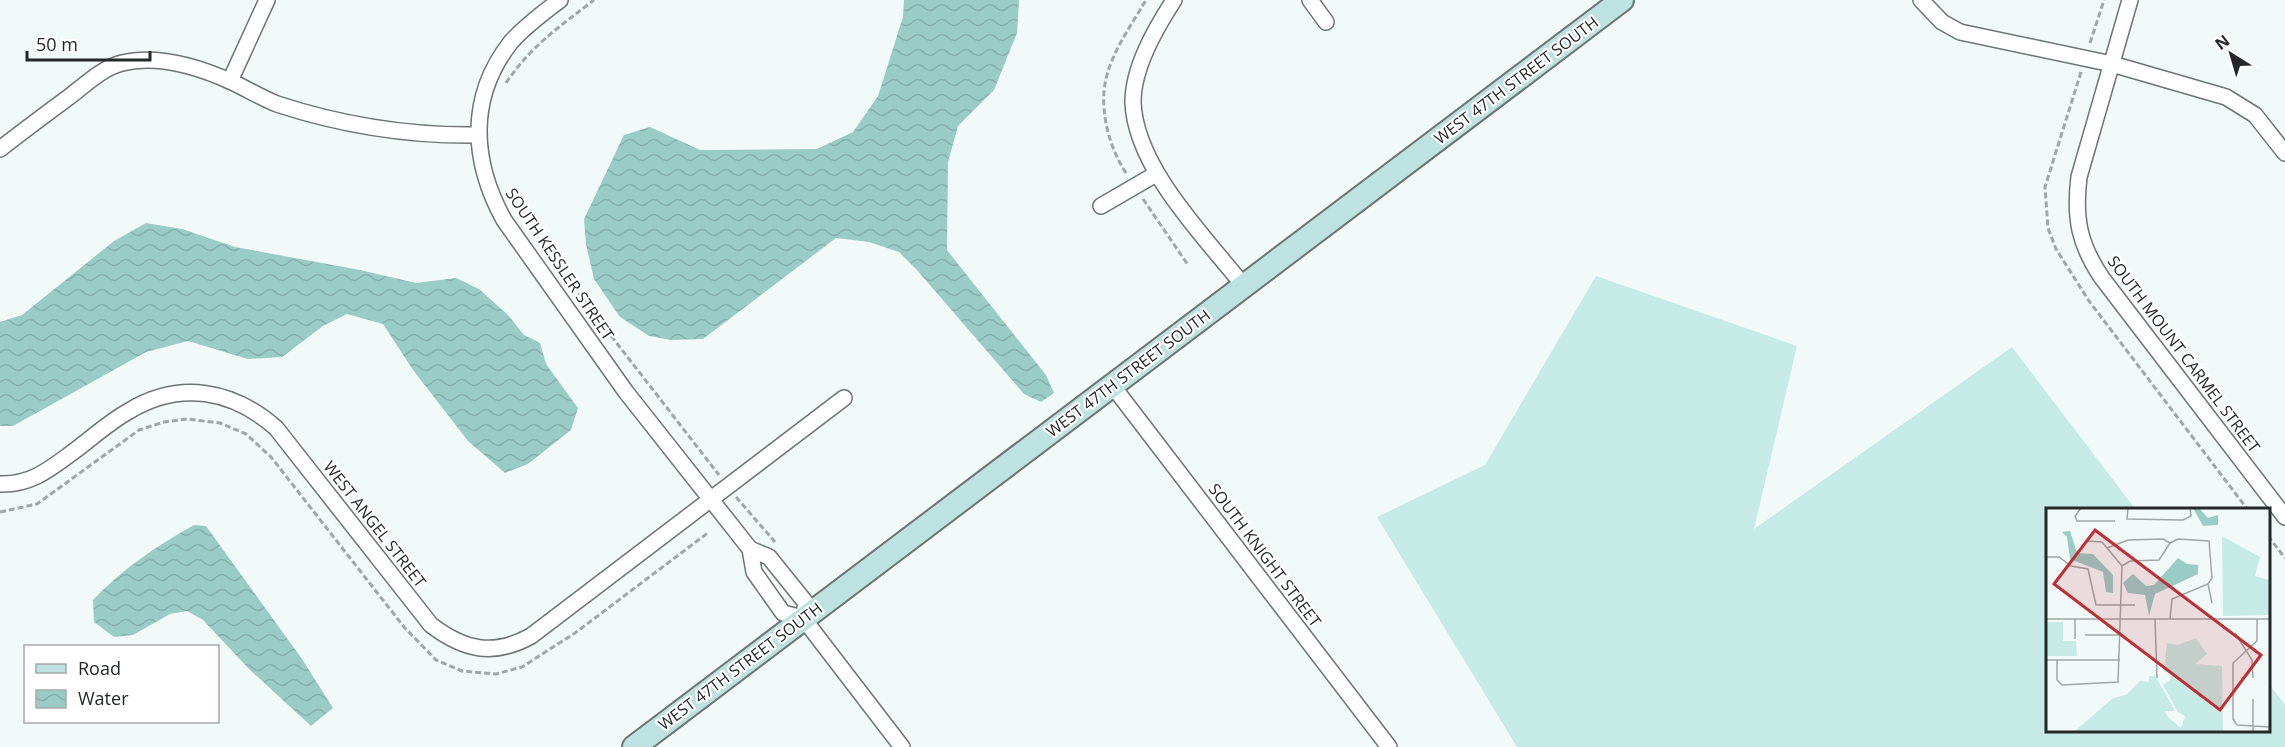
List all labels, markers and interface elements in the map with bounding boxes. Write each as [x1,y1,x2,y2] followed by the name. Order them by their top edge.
[1429,11,1603,149] street label: WEST 47TH STREET SOUTH
[27,24,150,62] scale bar
[2201,24,2261,84] north arrow
[2210,29,2234,55] text: N
[36,32,78,56] text: 50 m
[501,184,619,345] street label: SOUTH KESSLER STREET
[2103,251,2265,457] street label: SOUTH MOUNT CARMEL STREET
[1041,304,1215,442] street label: WEST 47TH STREET SOUTH
[319,456,431,592] street label: WEST ANGEL STREET
[1204,479,1326,631] street label: SOUTH KNIGHT STREET
[2046,508,2270,732] inset map
[653,597,827,735] street label: WEST 47TH STREET SOUTH
[24,645,219,723] legend
[78,656,121,680] text: Road
[78,686,129,710] text: Water

